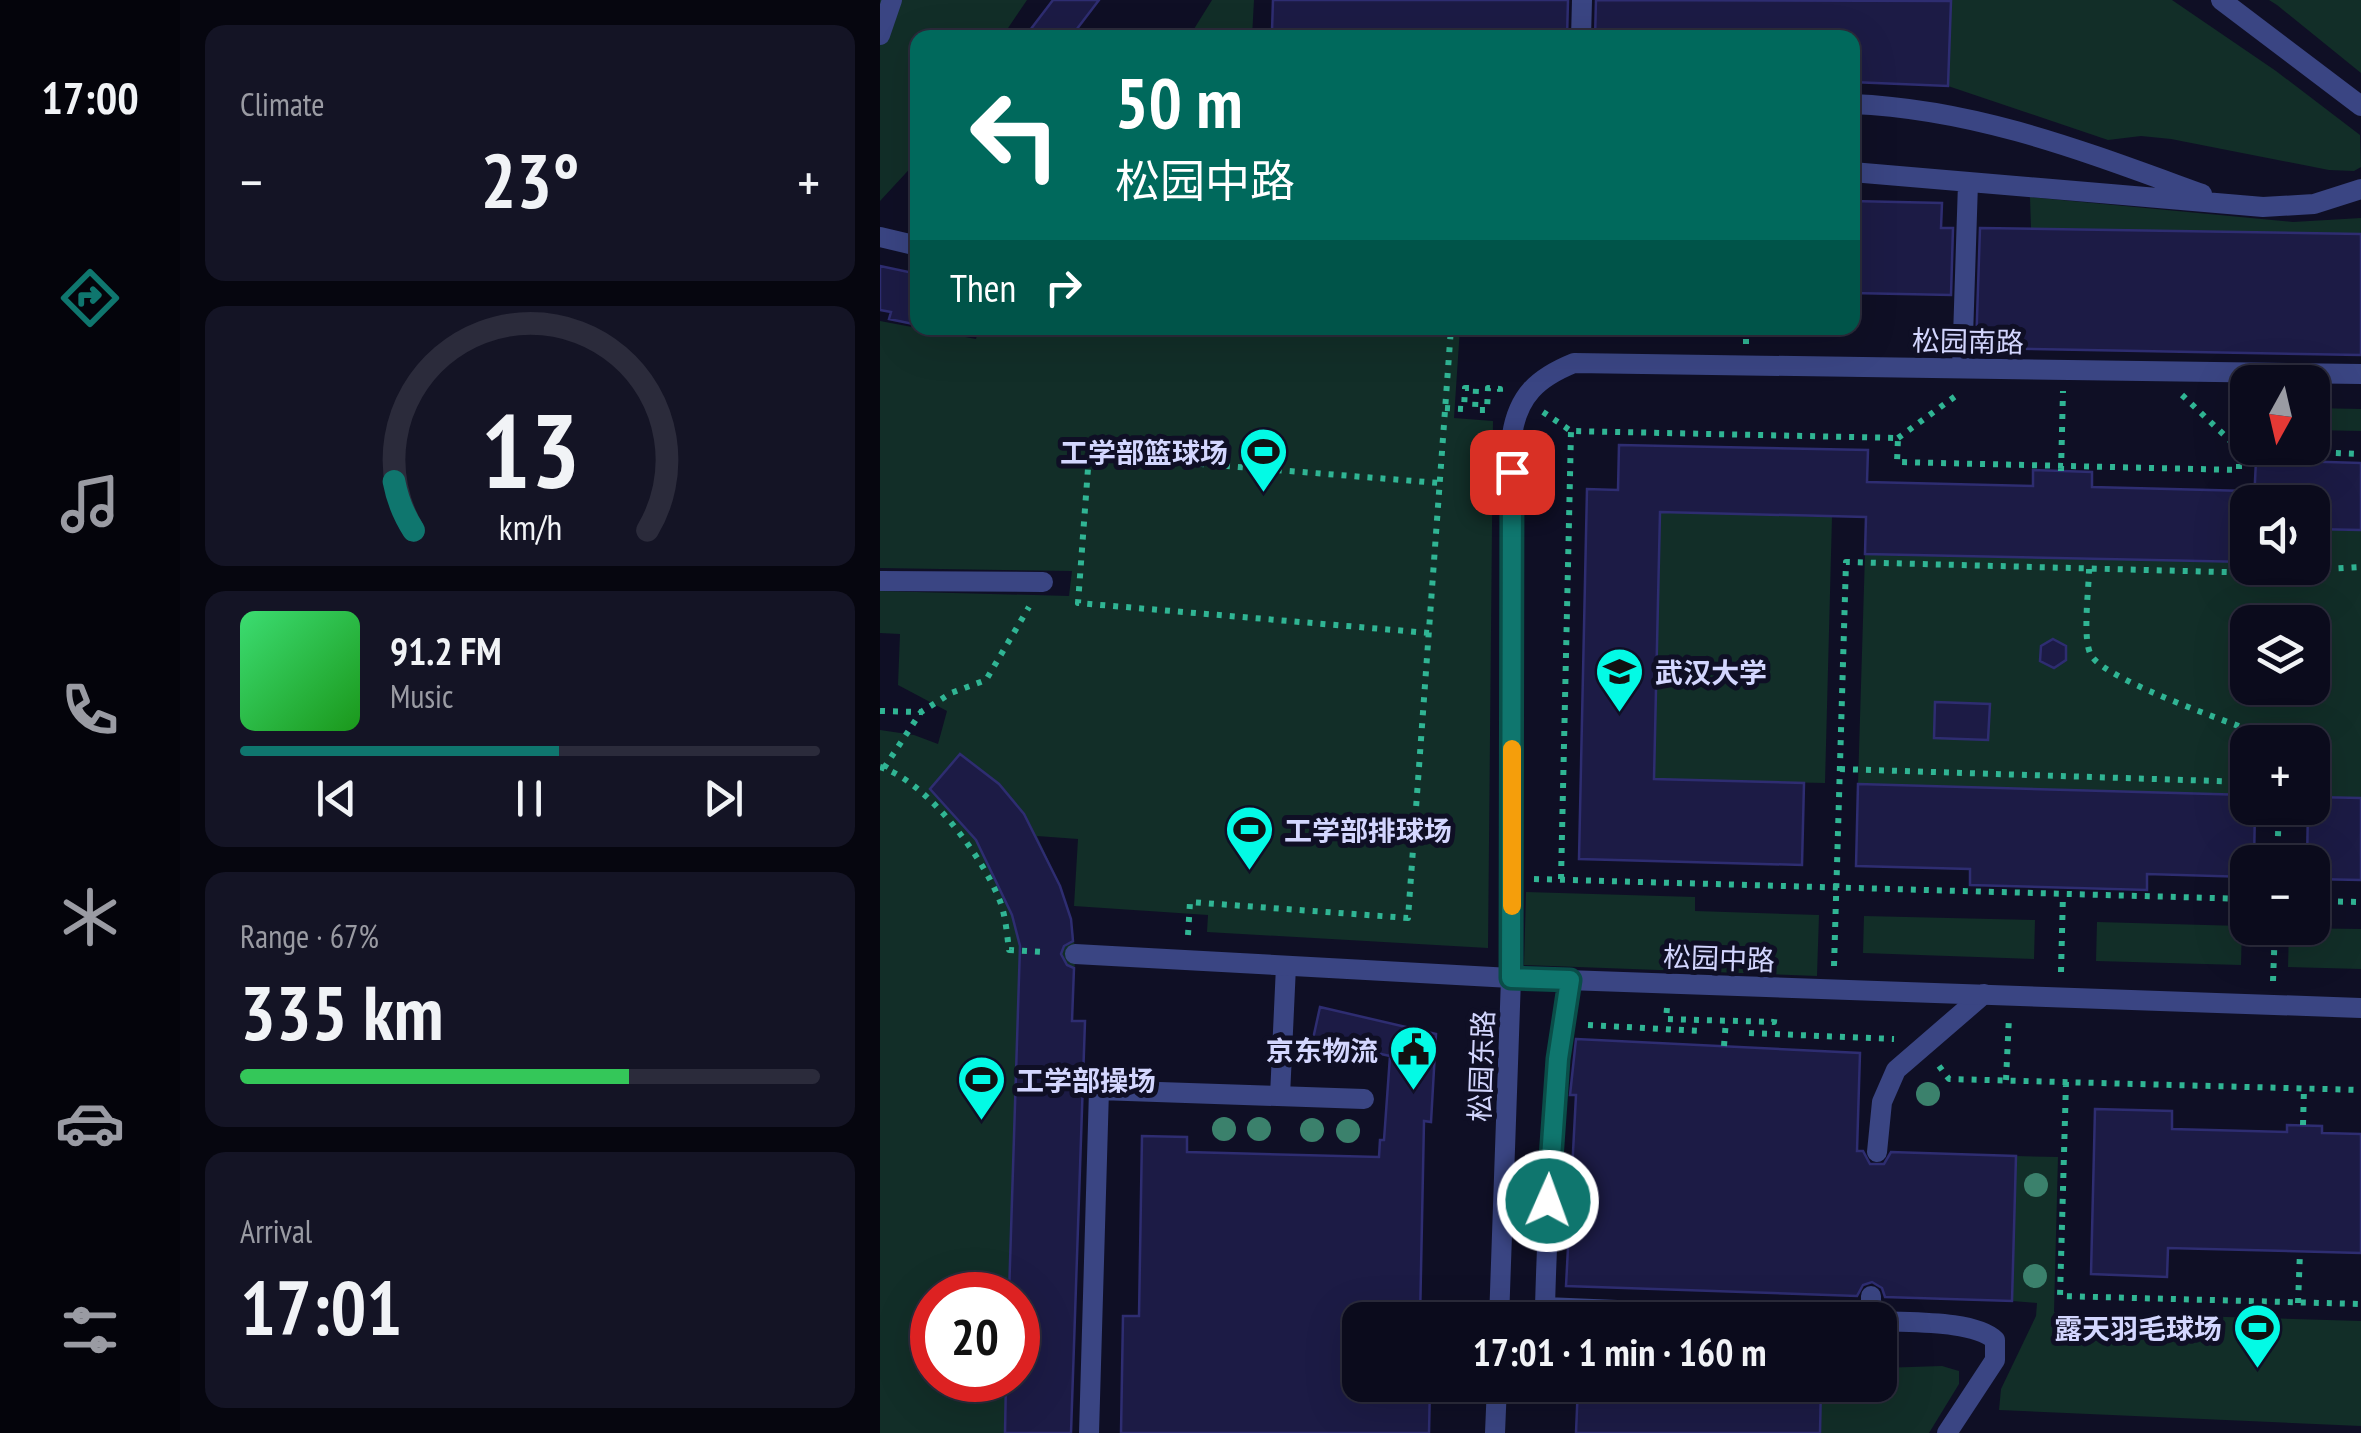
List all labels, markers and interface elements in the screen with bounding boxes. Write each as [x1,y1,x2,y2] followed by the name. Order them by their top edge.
[1115,57,1243,147] text: 50 m
[41,68,139,126] text: 17:00
[950,70,1080,200] icon: left
[240,83,324,125] text: Climate
[480,132,580,229] text: 23°
[240,146,263,217] text: −
[797,146,820,217] text: +
[1115,151,1295,209] text: 松园中路
[1036,260,1091,315] icon: right
[55,263,125,333] icon: directions
[950,263,1016,312] text: Then
[1912,322,2024,360] street label: 松园南路
[2230,365,2330,465] north arrow
[2230,365,2330,945] map controls
[480,382,580,517] text: 13
[1237,426,1289,494] sports icon: 工学部篮球场
[1470,430,1555,515] pin
[1060,434,1228,471] place label: 工学部篮球场
[1485,445,1540,500] icon: arrive
[55,469,125,539] icon: music
[2230,485,2330,585] button: sound
[498,504,562,550] text: km/h
[2230,605,2330,705] button: layers
[390,626,502,675] text: 91.2 FM
[1594,646,1646,714] school or university icon: 武汉大学
[1655,654,1767,691] place label: 武汉大学
[55,675,125,745] icon: phone
[390,675,453,717] text: Music
[2230,725,2330,825] button: +
[309,771,364,826] icon: previous
[502,771,557,826] icon: pause
[696,771,751,826] icon: next
[1223,804,1275,872] sports icon: 工学部排球场
[1284,812,1452,849] place label: 工学部排球场
[2230,845,2330,945] button: −
[55,882,125,952] icon: climate
[240,915,379,957] text: Range · 67%
[1662,938,1776,978] street label: 松园中路
[240,964,444,1061] text: 335 km
[1461,1009,1501,1123] street label: 松园东路
[1387,1024,1439,1092] public building icon: 京东物流
[1266,1032,1378,1069] place label: 京东物流
[955,1054,1007,1122] sports icon: 工学部操场
[1016,1062,1156,1099] place label: 工学部操场
[55,1088,125,1158] icon: car
[1496,1149,1600,1253] position arrow
[240,1210,312,1252] text: Arrival
[240,1259,402,1356] text: 17:01
[910,1272,1040,1402] speed limit sign: 20
[55,1295,125,1365] icon: filters
[2231,1302,2283,1370] sports icon: 露天羽毛球场
[2054,1310,2222,1347] place label: 露天羽毛球场
[1473,1327,1766,1376] text: 17:01 · 1 min · 160 m

